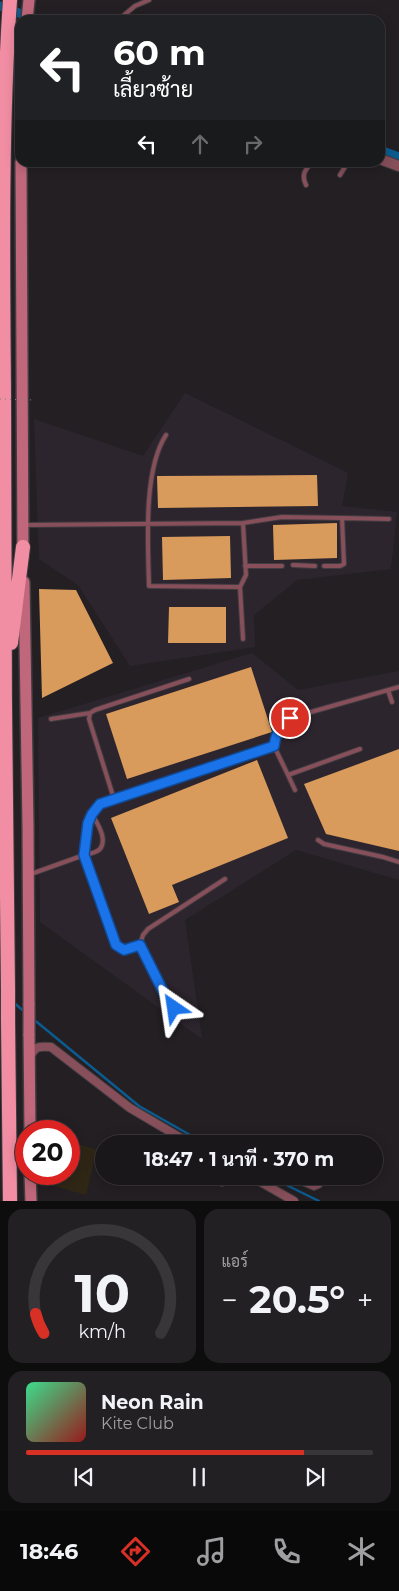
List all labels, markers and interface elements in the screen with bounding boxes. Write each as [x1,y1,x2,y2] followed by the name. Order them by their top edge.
[113,31,206,74] text: 60 m
[30,35,95,100] icon: left
[113,76,193,103] text: เลี้ยวซ้าย
[133,130,161,158] icon: left
[186,130,214,158] icon: ahead
[239,130,267,158] icon: right
[269,697,311,739] pin
[276,704,304,732] icon: arrive
[147,981,199,1033] position arrow
[15,1120,80,1185] speed limit sign: 20
[144,1148,334,1171] text: 18:47 · 1 นาที · 370 m
[222,1252,248,1271] text: แอร์
[74,1262,130,1325] text: 10
[249,1276,345,1323] text: 20.5°
[222,1283,238,1317] text: −
[357,1283,373,1317] text: +
[78,1321,126,1342] text: km/h
[101,1391,204,1414] text: Neon Rain
[101,1414,174,1433] text: Kite Club
[70,1463,98,1491] icon: previous
[185,1463,213,1491] icon: pause
[301,1463,329,1491] icon: next
[118,1534,153,1569] icon: directions
[194,1534,229,1569] icon: music
[269,1534,304,1569] icon: phone
[344,1534,379,1569] icon: climate
[20,1538,78,1565] text: 18:46

